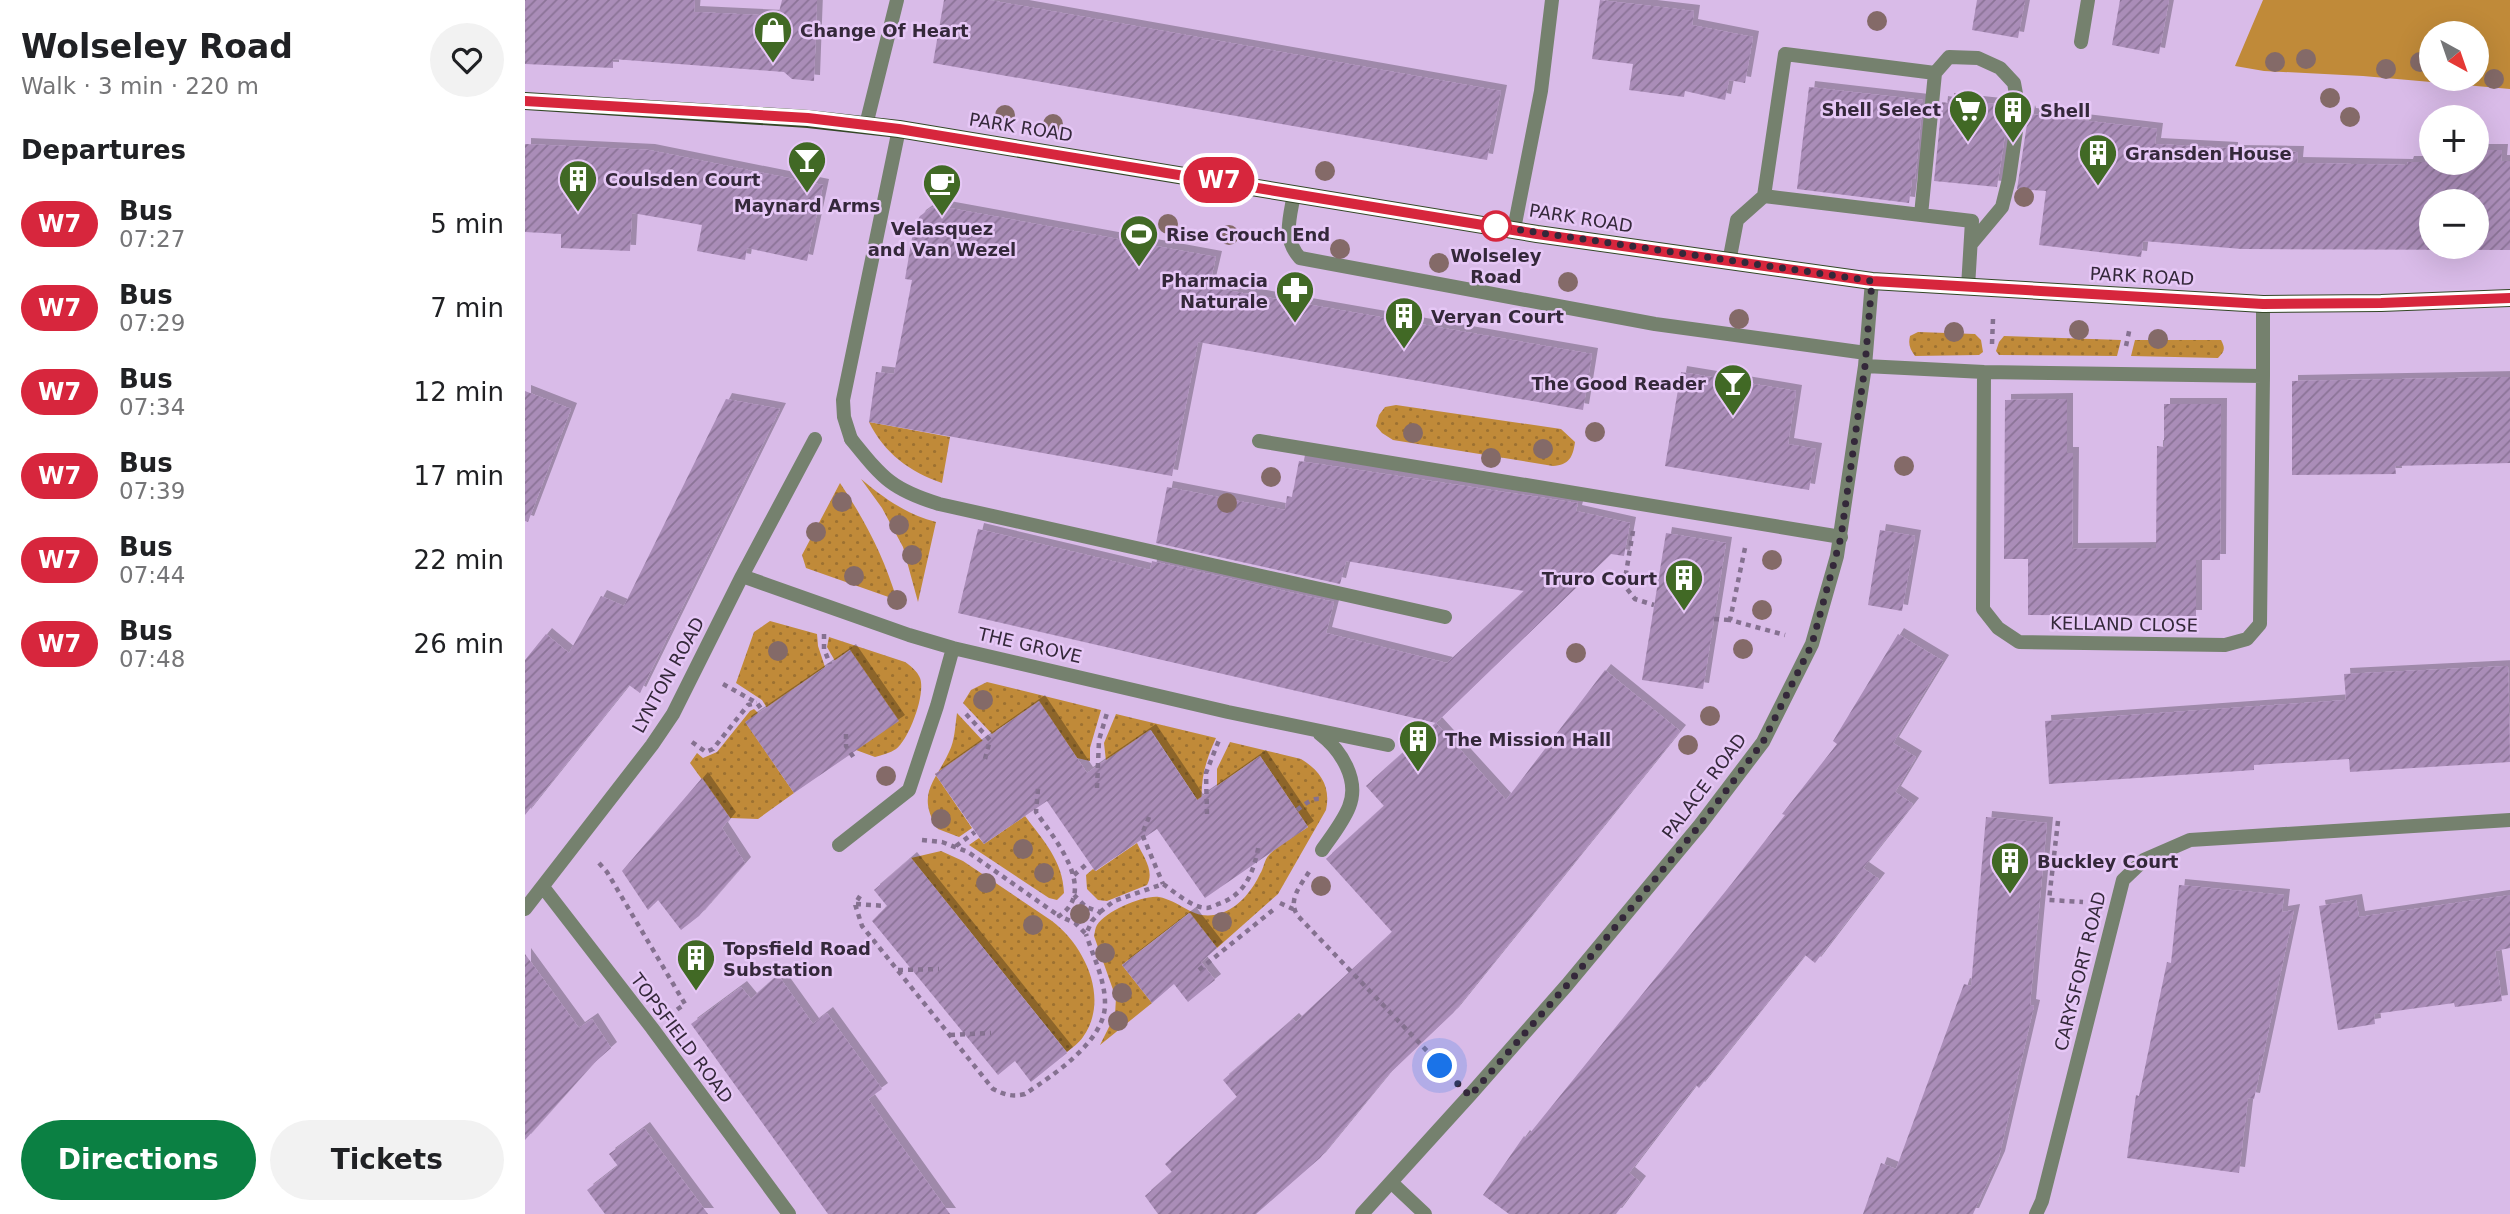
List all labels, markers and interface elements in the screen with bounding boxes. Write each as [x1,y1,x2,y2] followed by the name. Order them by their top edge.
[752,9,794,64] shop icon: Change Of Heart
[800,20,969,41] place label: Change Of Heart
[2419,21,2489,91] north arrow
[2419,21,2489,259] map controls
[430,23,504,97] button: heart
[21,27,293,66] text: Wolseley Road
[21,73,259,99] text: Walk · 3 min · 220 m
[1947,88,1989,143] supermarket icon: Shell Select
[1992,89,2034,144] building icon: Shell
[1822,99,1941,120] place label: Shell Select
[2040,100,2090,121] place label: Shell
[2419,105,2489,175] button: +
[968,108,1074,146] street label: PARK ROAD
[2077,132,2119,187] building icon: Gransden House
[21,135,186,165] text: Departures
[786,139,828,194] bar icon: Maynard Arms
[2125,143,2292,164] place label: Gransden House
[1187,157,1251,203] line badge: W7
[557,158,599,213] building icon: Coulsden Court
[921,162,963,217] cafe icon: Velasquez and Van Wezel
[1197,166,1241,194] text: W7
[605,169,761,190] place label: Coulsden Court
[2419,189,2489,259] button: −
[734,195,880,216] place label: Maynard Arms
[119,196,173,226] text: Bus
[1528,199,1634,237] street label: PARK ROAD
[430,209,504,239] text: 5 min
[38,210,81,238] text: W7
[1481,211,1511,241] marker: Wolseley Road
[1118,213,1160,268] sports icon: Rise Crouch End
[868,218,1016,260] place label: Velasquez and Van Wezel
[1166,224,1330,245] place label: Rise Crouch End
[119,226,185,252] text: 07:27
[1451,245,1542,287] place label: Wolseley Road
[2089,263,2195,289] street label: PARK ROAD
[1274,269,1316,324] pharmacy icon: Pharmacia Naturale
[1161,270,1268,312] place label: Pharmacia Naturale
[119,280,173,310] text: Bus
[430,293,504,323] text: 7 min
[38,294,81,322] text: W7
[1383,295,1425,350] building icon: Veryan Court
[1431,306,1564,327] place label: Veryan Court
[119,310,185,336] text: 07:29
[1712,362,1754,417] bar icon: The Good Reader
[119,364,173,394] text: Bus
[1532,373,1706,394] place label: The Good Reader
[414,377,504,407] text: 12 min
[38,378,81,406] text: W7
[119,394,185,420] text: 07:34
[119,448,173,478] text: Bus
[414,461,504,491] text: 17 min
[38,462,81,490] text: W7
[119,478,185,504] text: 07:39
[119,532,173,562] text: Bus
[414,545,504,575] text: 22 min
[38,546,81,574] text: W7
[1663,557,1705,612] building icon: Truro Court
[119,562,185,588] text: 07:44
[1542,568,1657,589] place label: Truro Court
[2050,612,2198,636] street label: KELLAND CLOSE
[628,614,708,736] street label: LYNTON ROAD
[119,616,173,646] text: Bus
[975,623,1084,667] street label: THE GROVE
[414,629,504,659] text: 26 min
[38,630,81,658] text: W7
[119,646,185,672] text: 07:48
[1397,718,1439,773] building icon: The Mission Hall
[1445,729,1611,750] place label: The Mission Hall
[1658,729,1750,843] street label: PALACE ROAD
[1989,840,2031,895] building icon: Buckley Court
[2037,851,2179,872] place label: Buckley Court
[2050,889,2110,1053] street label: CARYSFORT ROAD
[675,937,717,992] building icon: Topsfield Road Substation
[723,938,871,980] place label: Topsfield Road Substation
[626,968,738,1107] street label: TOPSFIELD ROAD
[1422,1048,1457,1083] your location
[21,1120,256,1200] button: Directions
[270,1120,504,1200] button: Tickets

